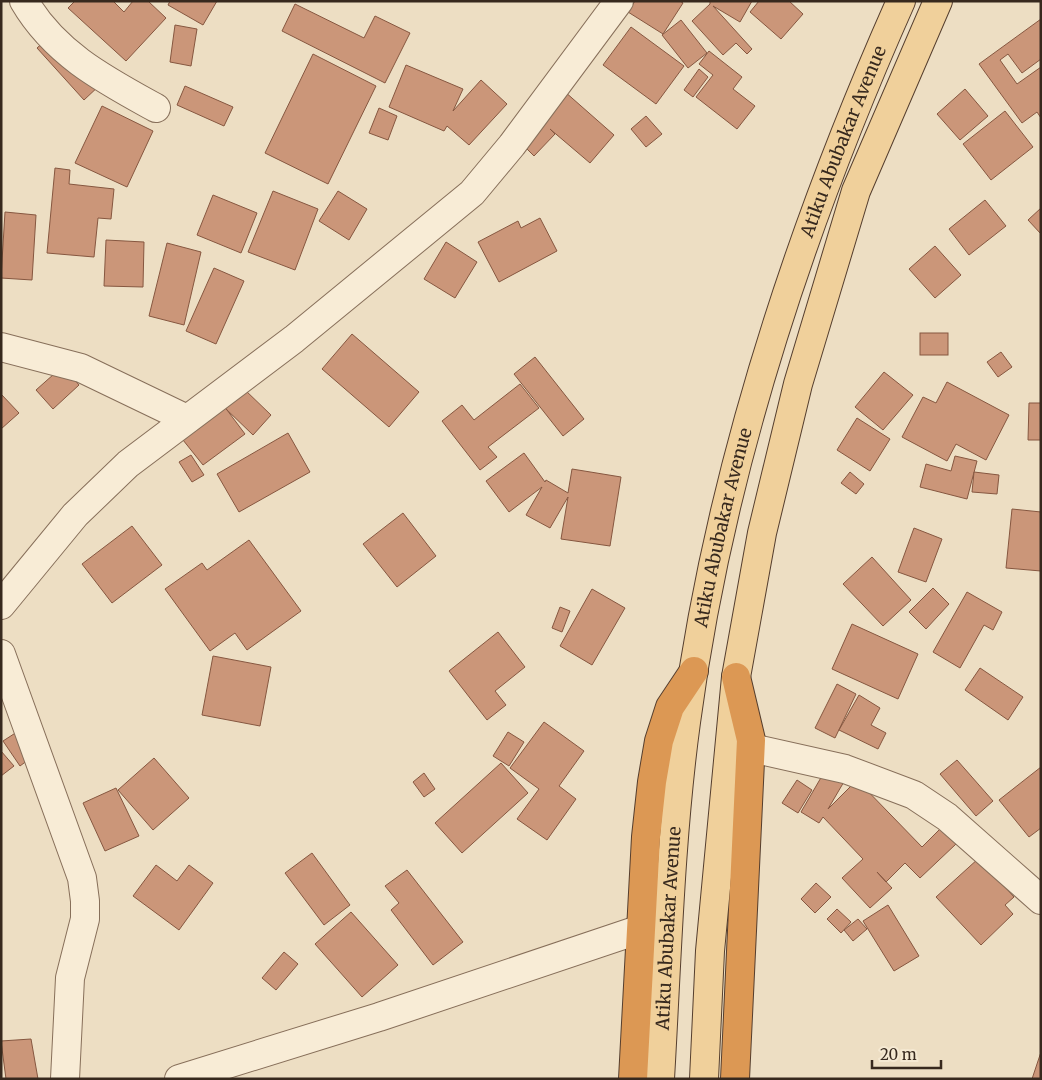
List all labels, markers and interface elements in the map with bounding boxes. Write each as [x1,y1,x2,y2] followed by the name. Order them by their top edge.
[795,42,891,241] street label: Atiku Abubakar Avenue
[689,425,757,630] street label: Atiku Abubakar Avenue
[651,825,686,1032] street label: Atiku Abubakar Avenue
[872,1038,941,1070] scale bar
[880,1045,917,1064] text: 20 m

